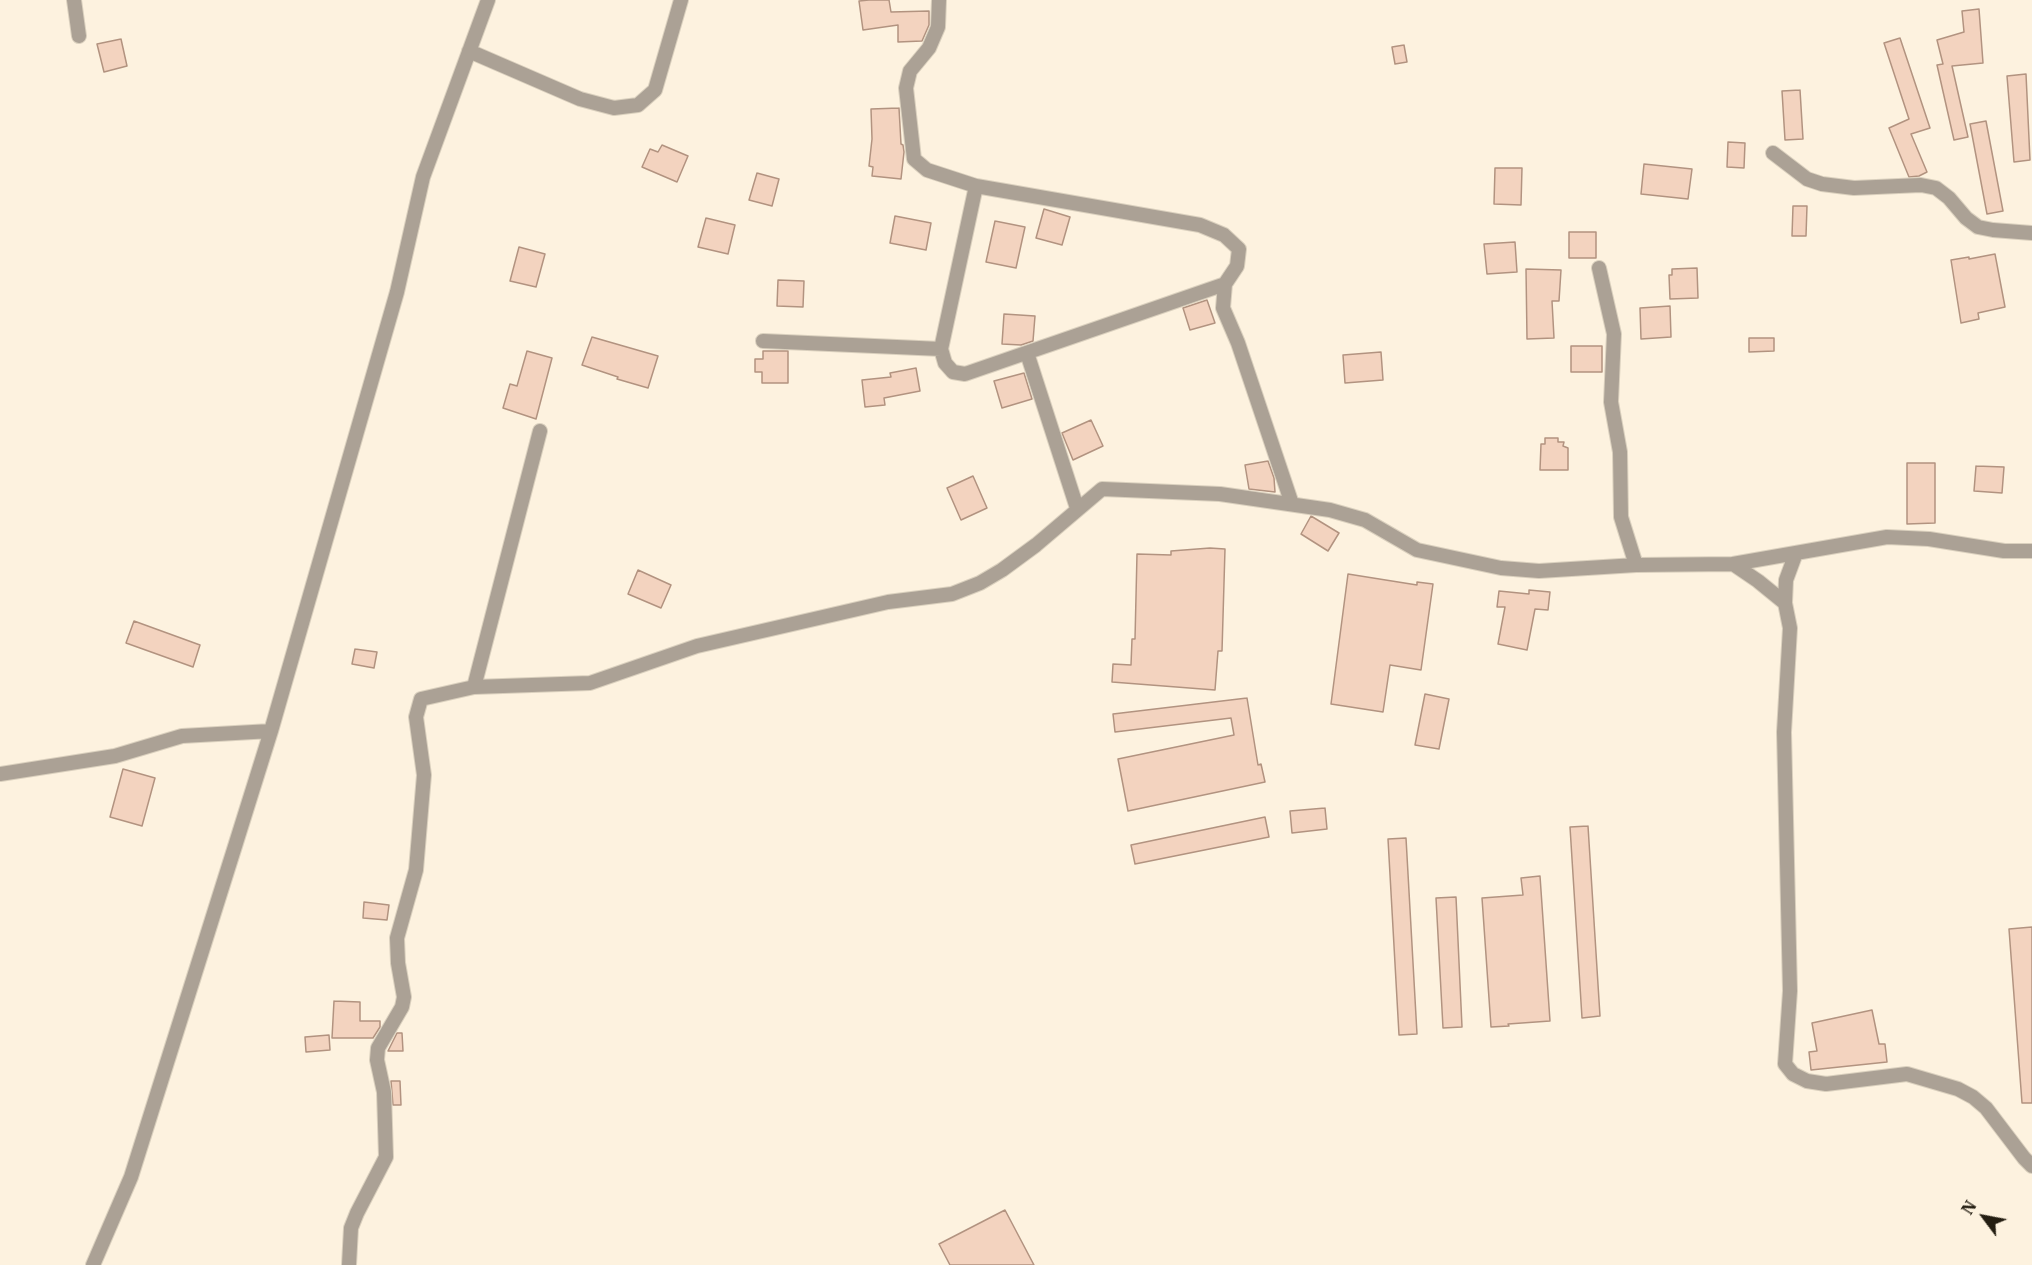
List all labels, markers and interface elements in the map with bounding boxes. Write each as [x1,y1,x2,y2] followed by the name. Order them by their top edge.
[1954,1187,2014,1247] north arrow
[1957,1197,1981,1218] text: N

